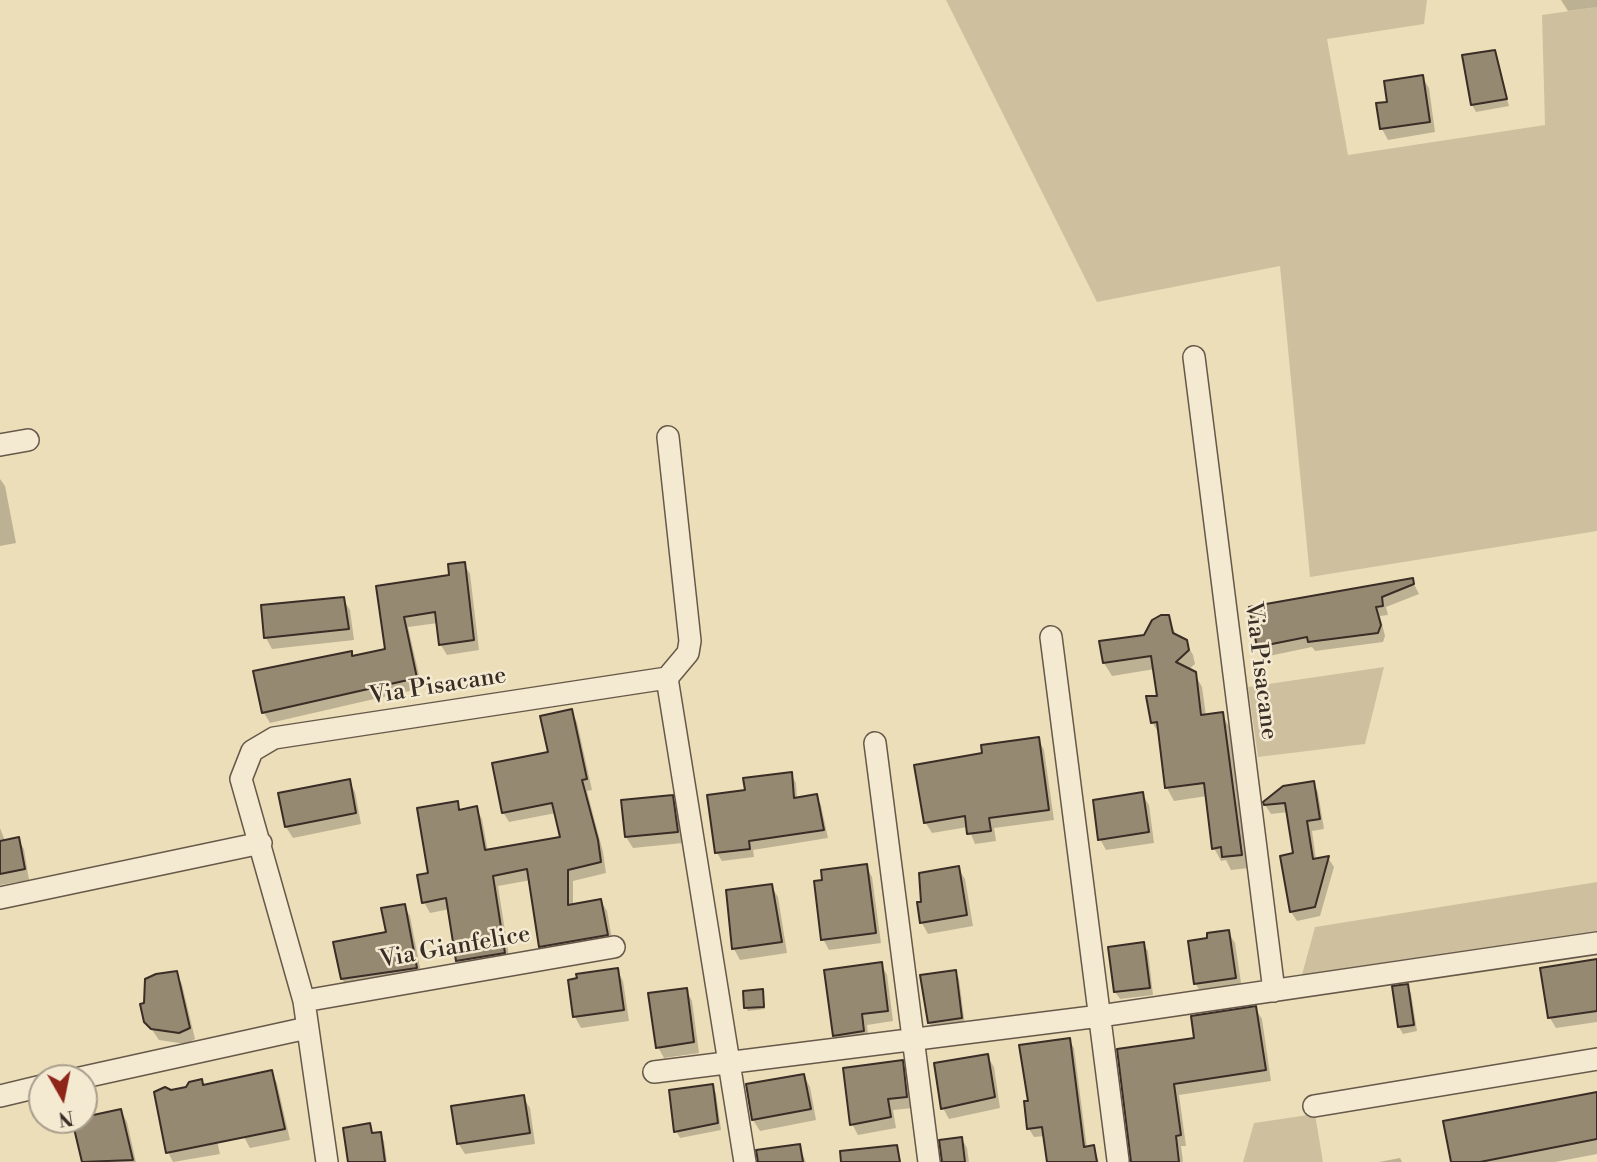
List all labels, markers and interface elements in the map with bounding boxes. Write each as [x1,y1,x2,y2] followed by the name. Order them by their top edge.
[1237,601,1283,741] street label: Via Pisacane
[367,662,509,712] street label: Via Pisacane
[377,921,533,975] street label: Via Gianfelice
[28,1064,98,1134] north arrow
[57,1105,75,1131] text: N

